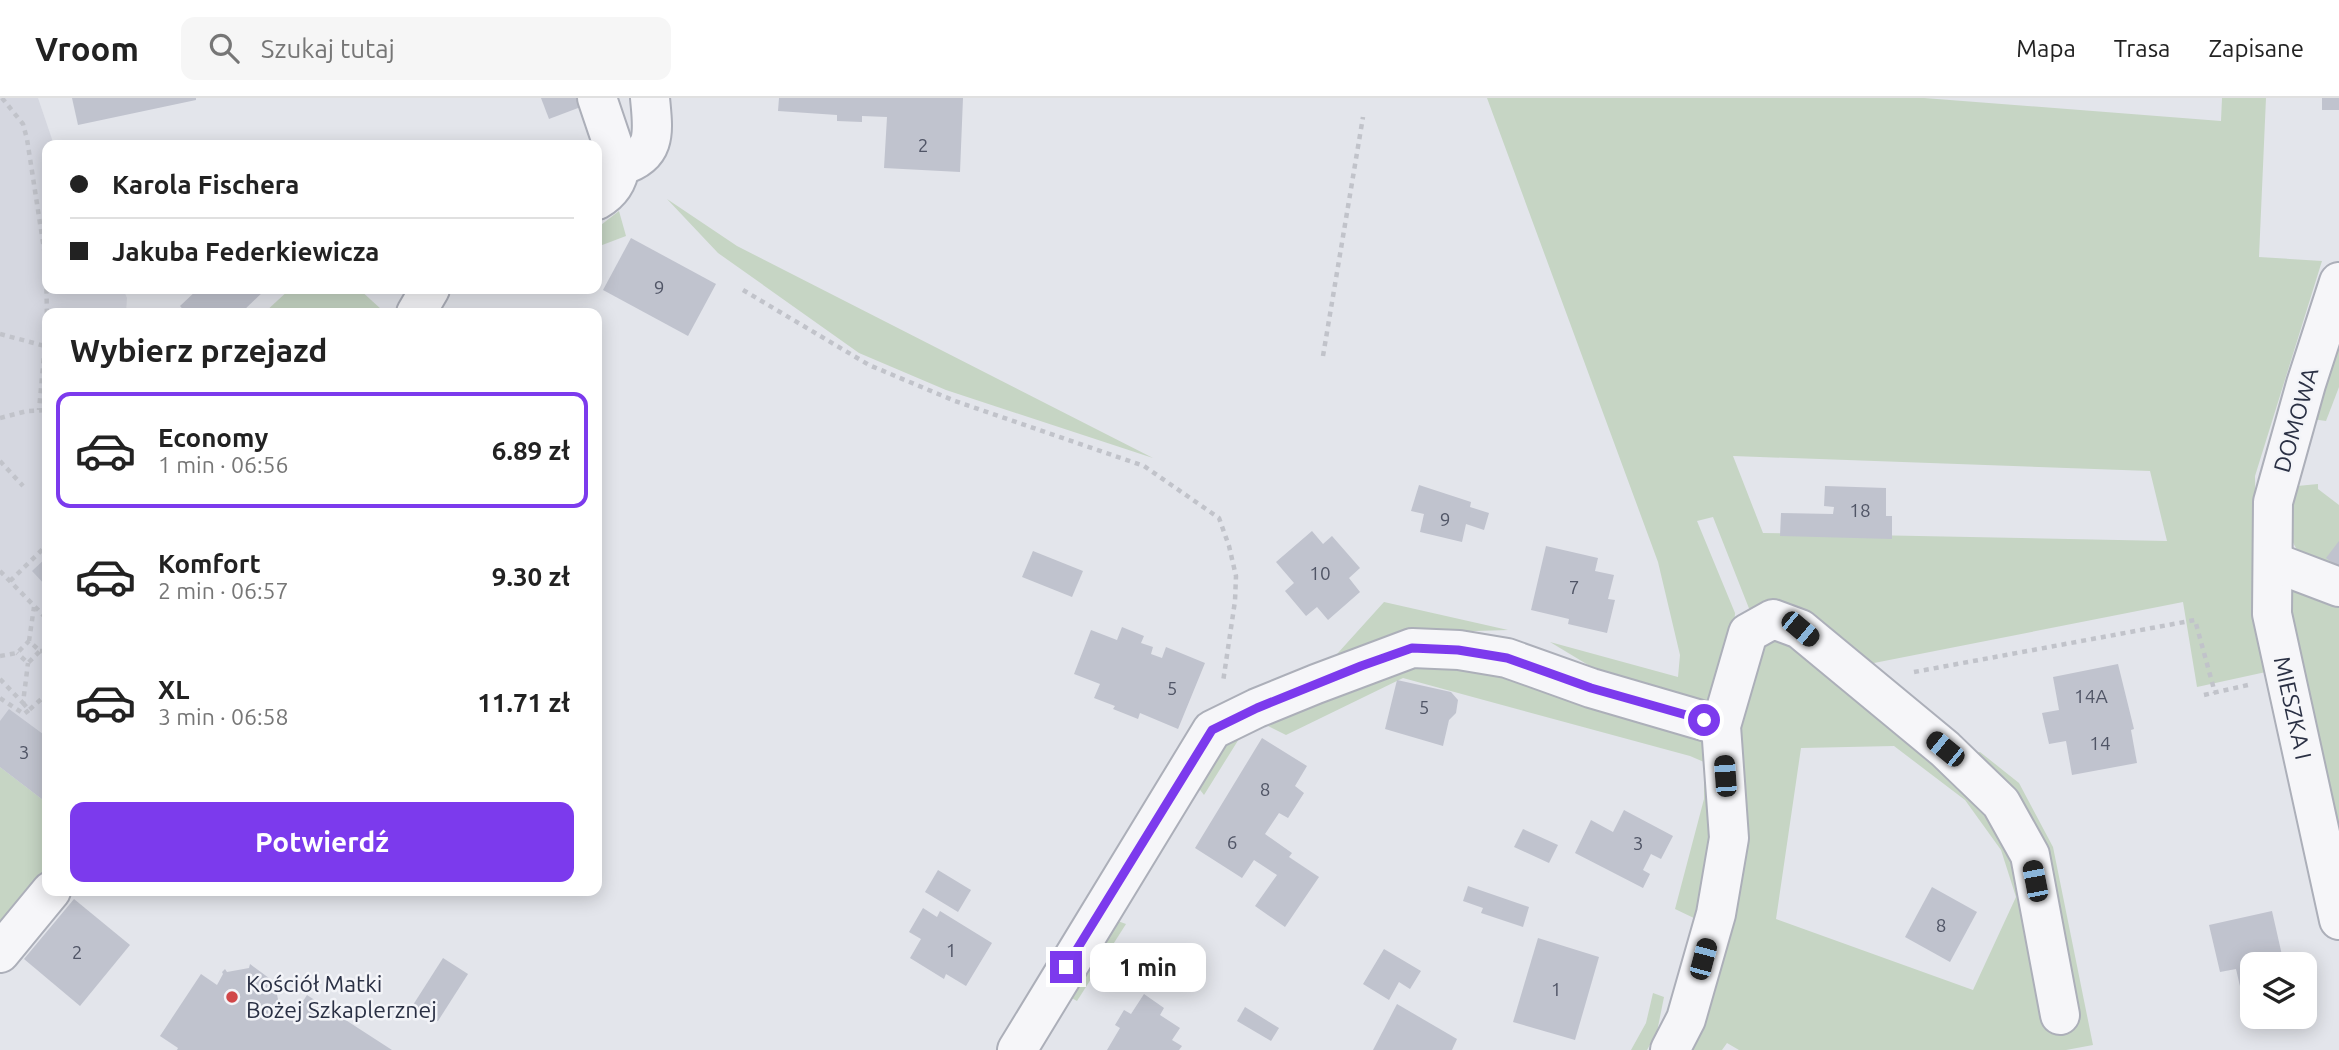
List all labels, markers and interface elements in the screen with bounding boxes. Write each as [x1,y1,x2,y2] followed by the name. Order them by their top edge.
[181,17,671,80] search box
[205,29,243,67] icon: search
[35,30,139,67] text: Vroom
[261,34,395,63] text: Szukaj tutaj
[2016,35,2076,62] text: Mapa
[2114,35,2170,62] text: Trasa
[2208,35,2304,62] text: Zapisane
[918,134,928,156] house number: 2
[112,170,299,199] text: Karola Fischera
[112,237,379,266] text: Jakuba Federkiewicza
[654,276,664,298] house number: 9
[70,332,328,368] text: Wybierz przejazd
[2269,365,2322,475] street label: DOMOWA
[74,419,137,482] icon: car
[158,423,268,452] text: Economy
[492,436,570,465] text: 6.89 zł
[158,452,289,477] text: 1 min · 06:56
[1849,499,1871,521] house number: 18
[1440,508,1450,530] house number: 9
[74,545,137,608] icon: car
[158,549,261,578] text: Komfort
[492,562,570,591] text: 9.30 zł
[1309,562,1331,584] house number: 10
[1569,576,1579,598] house number: 7
[158,578,289,603] text: 2 min · 06:57
[1778,607,1823,651] car
[2270,654,2316,762] street label: MIESZKA I
[74,671,137,734] icon: car
[158,675,189,704] text: XL
[1167,677,1177,699] house number: 5
[2074,685,2109,707] house number: 14A
[477,688,570,717] text: 11.71 zł
[1419,696,1429,718] house number: 5
[158,704,289,729] text: 3 min · 06:58
[1688,704,1720,736] route start
[1923,728,1968,770] car
[2089,732,2111,754] house number: 14
[19,741,29,763] house number: 3
[1714,754,1737,798] car
[1260,778,1270,800] house number: 8
[70,802,574,882] button: Potwierdź
[1227,831,1237,853] house number: 6
[1633,832,1643,854] house number: 3
[2021,858,2050,904] car
[1936,914,1946,936] house number: 8
[1688,936,1719,982] car
[946,939,956,961] house number: 1
[72,941,82,963] house number: 2
[1090,942,1206,992] callout: 1 min
[1050,951,1082,983] route end
[2240,952,2317,1029] map controls
[2240,952,2317,1029] button: layers
[1119,955,1177,980] text: 1 min
[246,971,437,1022] place label: Kościół Matki Bożej Szkaplerznej
[1551,978,1561,1000] house number: 1
[224,989,240,1005] marker: Kościół Matki Bożej Szkaplerznej

